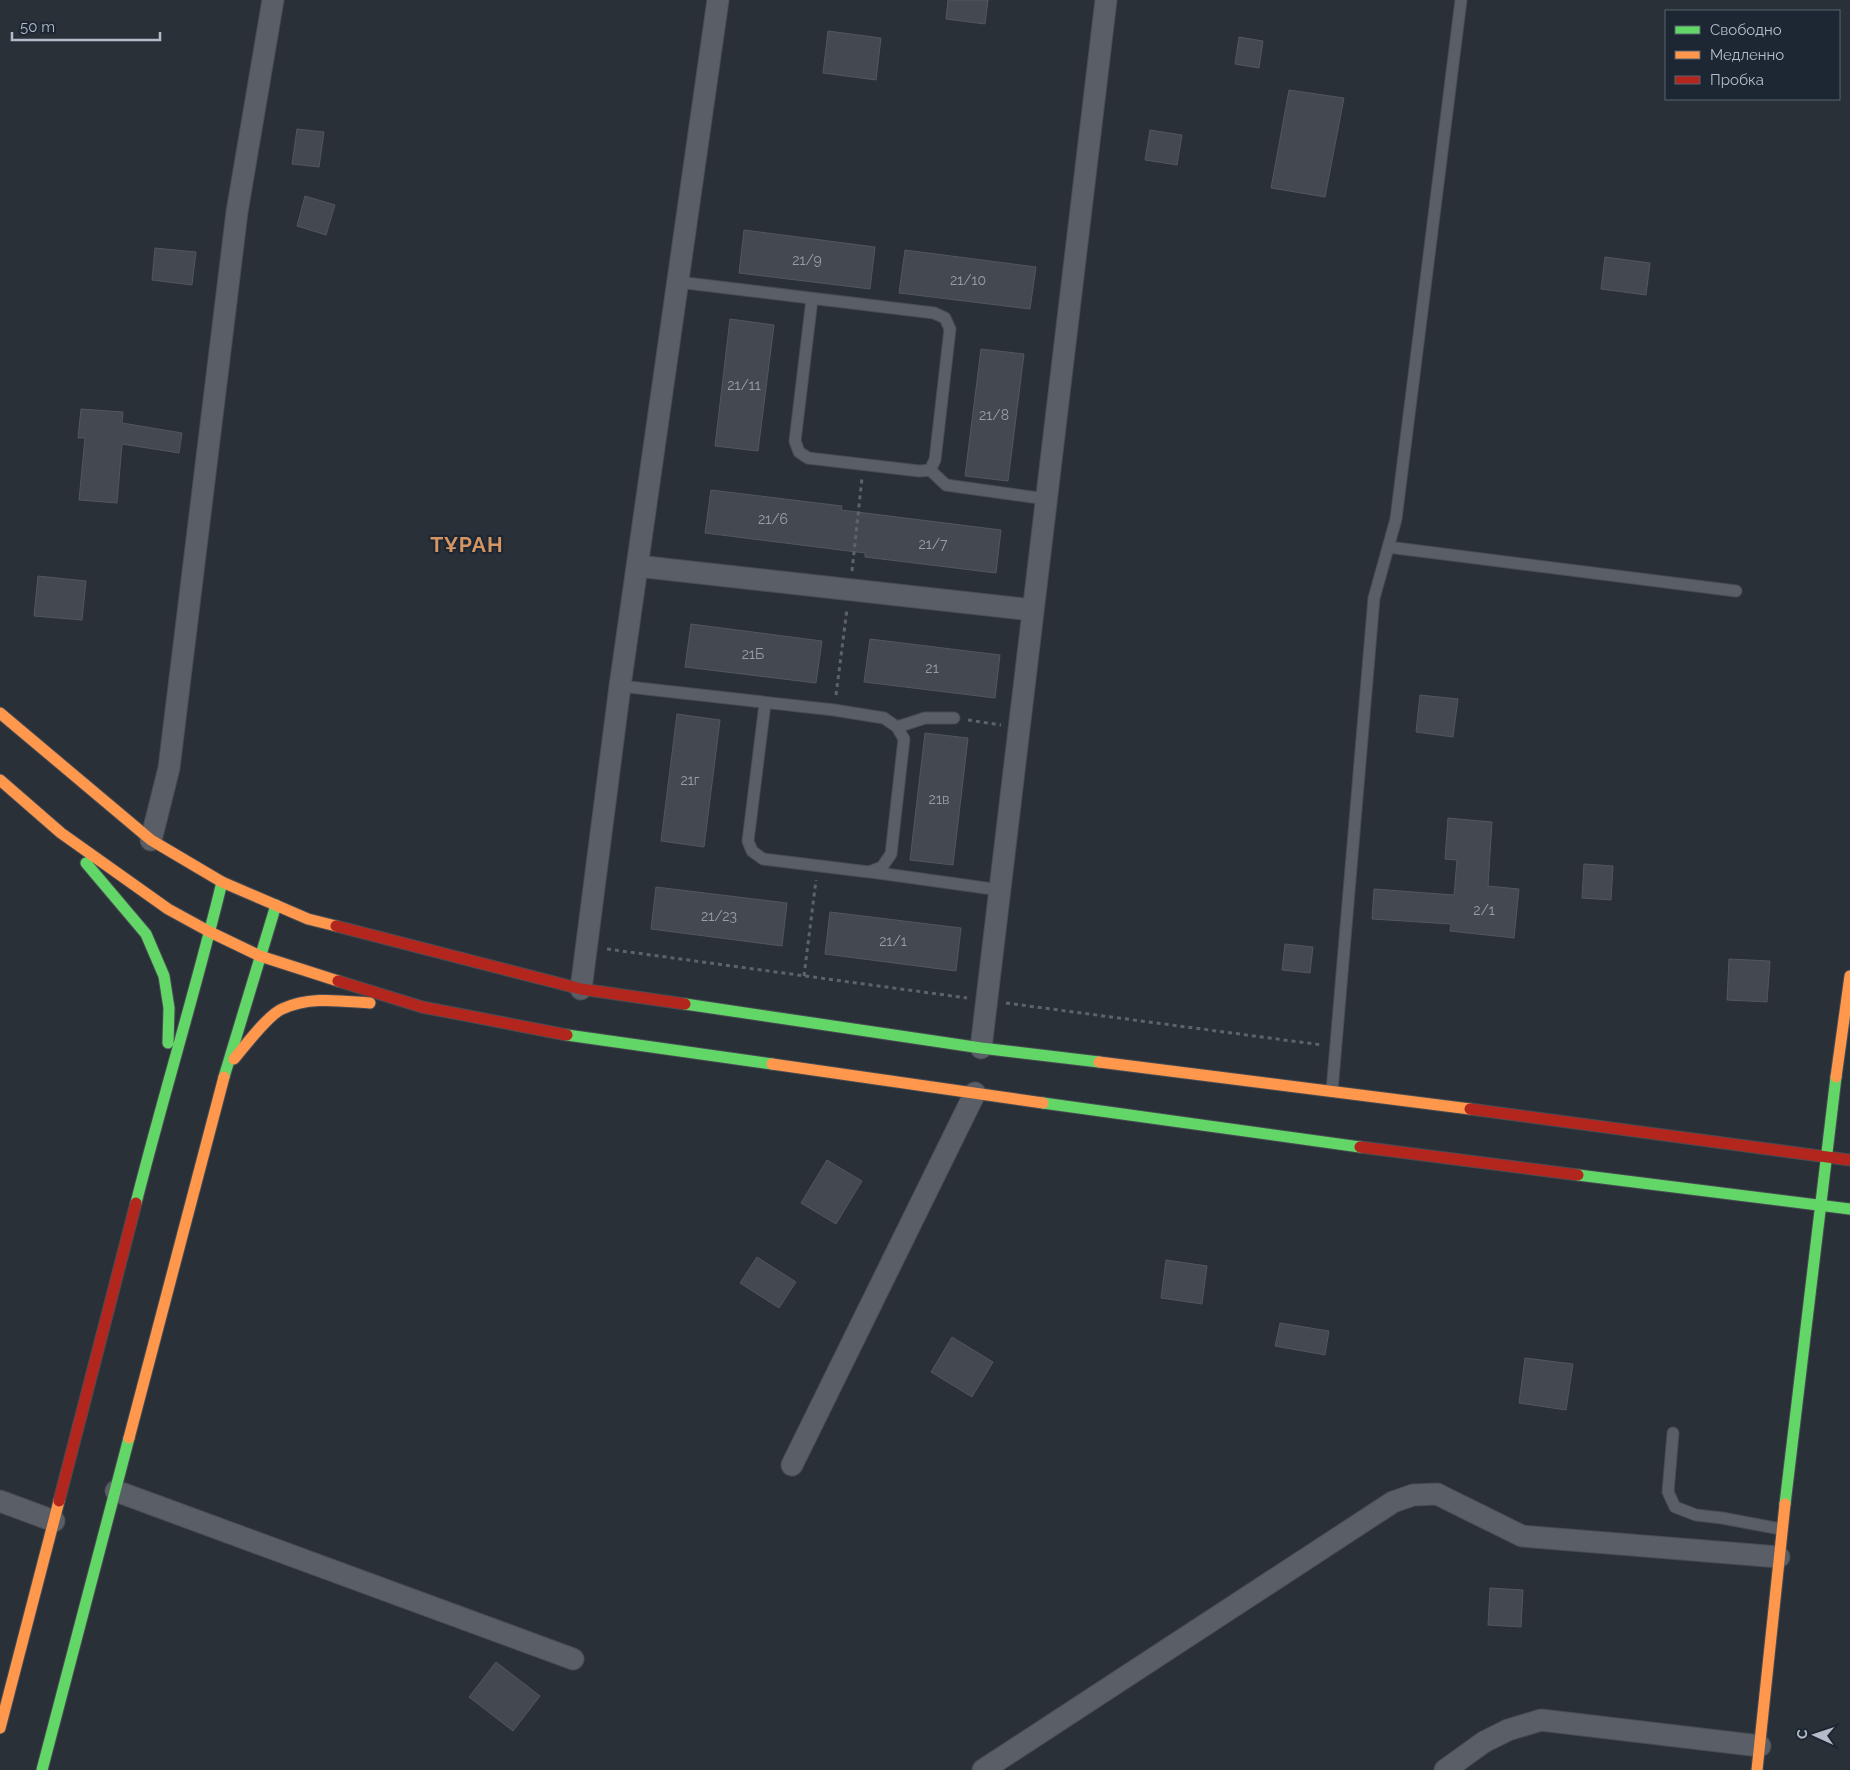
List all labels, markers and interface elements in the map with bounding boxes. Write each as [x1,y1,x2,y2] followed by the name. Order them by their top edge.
[12,10,160,42] scale bar
[1665,10,1840,100] legend
[20,18,55,36] text: 50 m
[1710,21,1782,39] text: Свободно
[1710,46,1784,64] text: Медленно
[1710,71,1764,89] text: Пробка
[792,252,822,268] house number: 21/9
[950,272,986,288] house number: 21/10
[727,377,761,393] house number: 21/11
[979,407,1009,423] house number: 21/8
[758,511,788,527] house number: 21/6
[430,532,504,557] district label: ТҰРАН
[918,536,948,552] house number: 21/7
[742,646,764,662] house number: 21Б
[925,660,939,676] house number: 21
[681,772,700,788] house number: 21г
[929,791,949,807] house number: 21в
[1473,902,1495,918] house number: 2/1
[701,908,737,924] house number: 21/23
[879,933,907,949] house number: 21/1
[1790,1710,1840,1760] north arrow
[1794,1729,1810,1740] text: С

